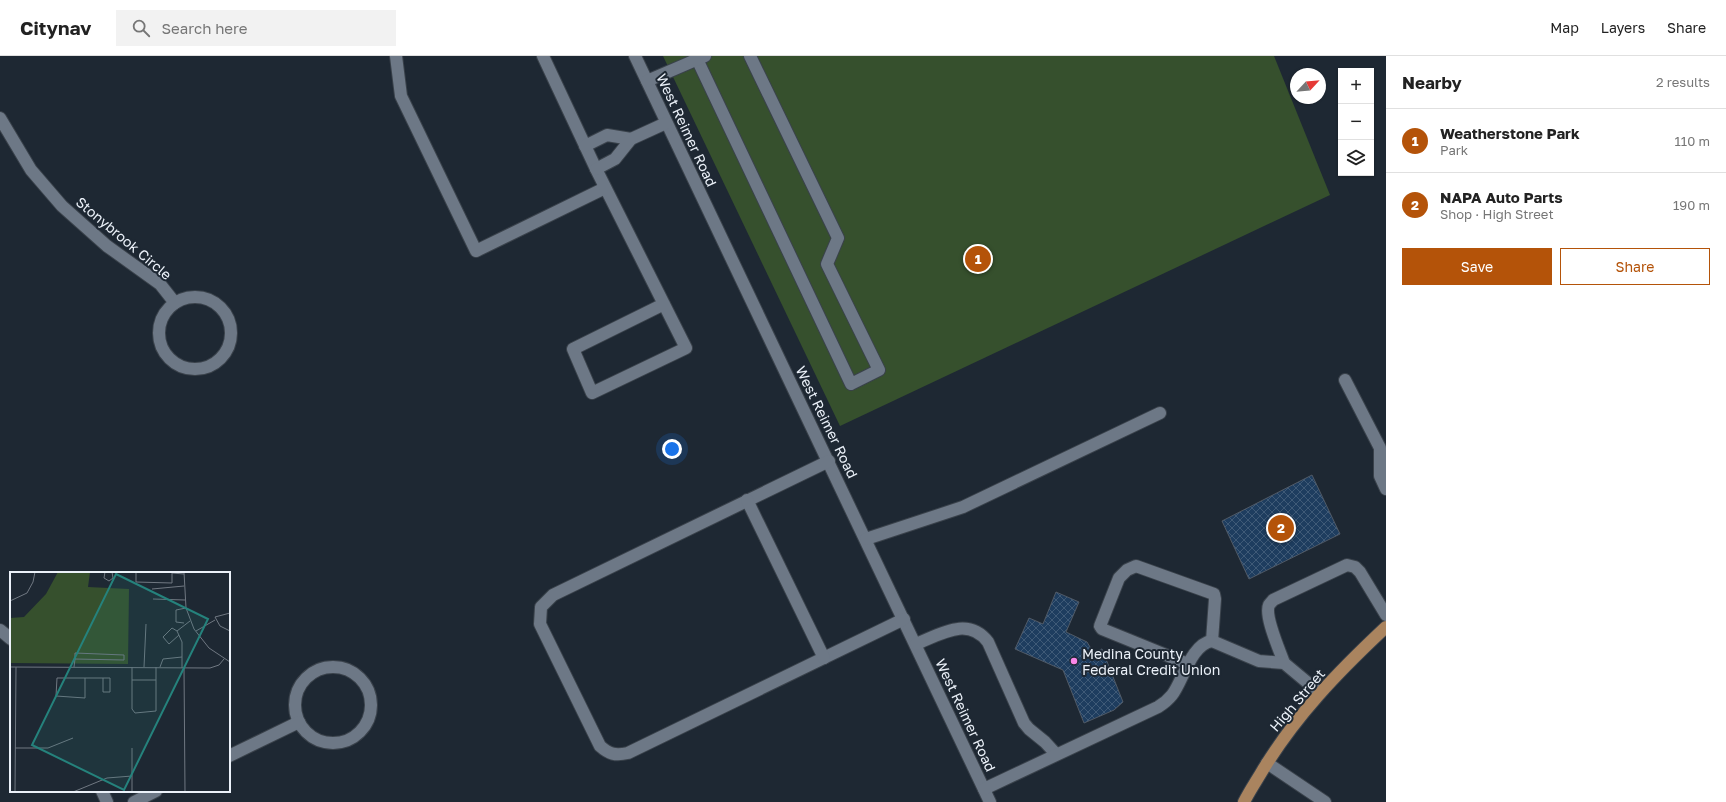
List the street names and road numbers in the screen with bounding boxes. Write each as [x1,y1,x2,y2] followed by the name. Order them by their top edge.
[653,71,721,189] street label: West Reimer Road
[73,193,175,283] street label: Stonybrook Circle
[792,363,862,481] street label: West Reimer Road
[932,656,1000,774] street label: West Reimer Road
[1266,665,1328,735] street label: High Street

